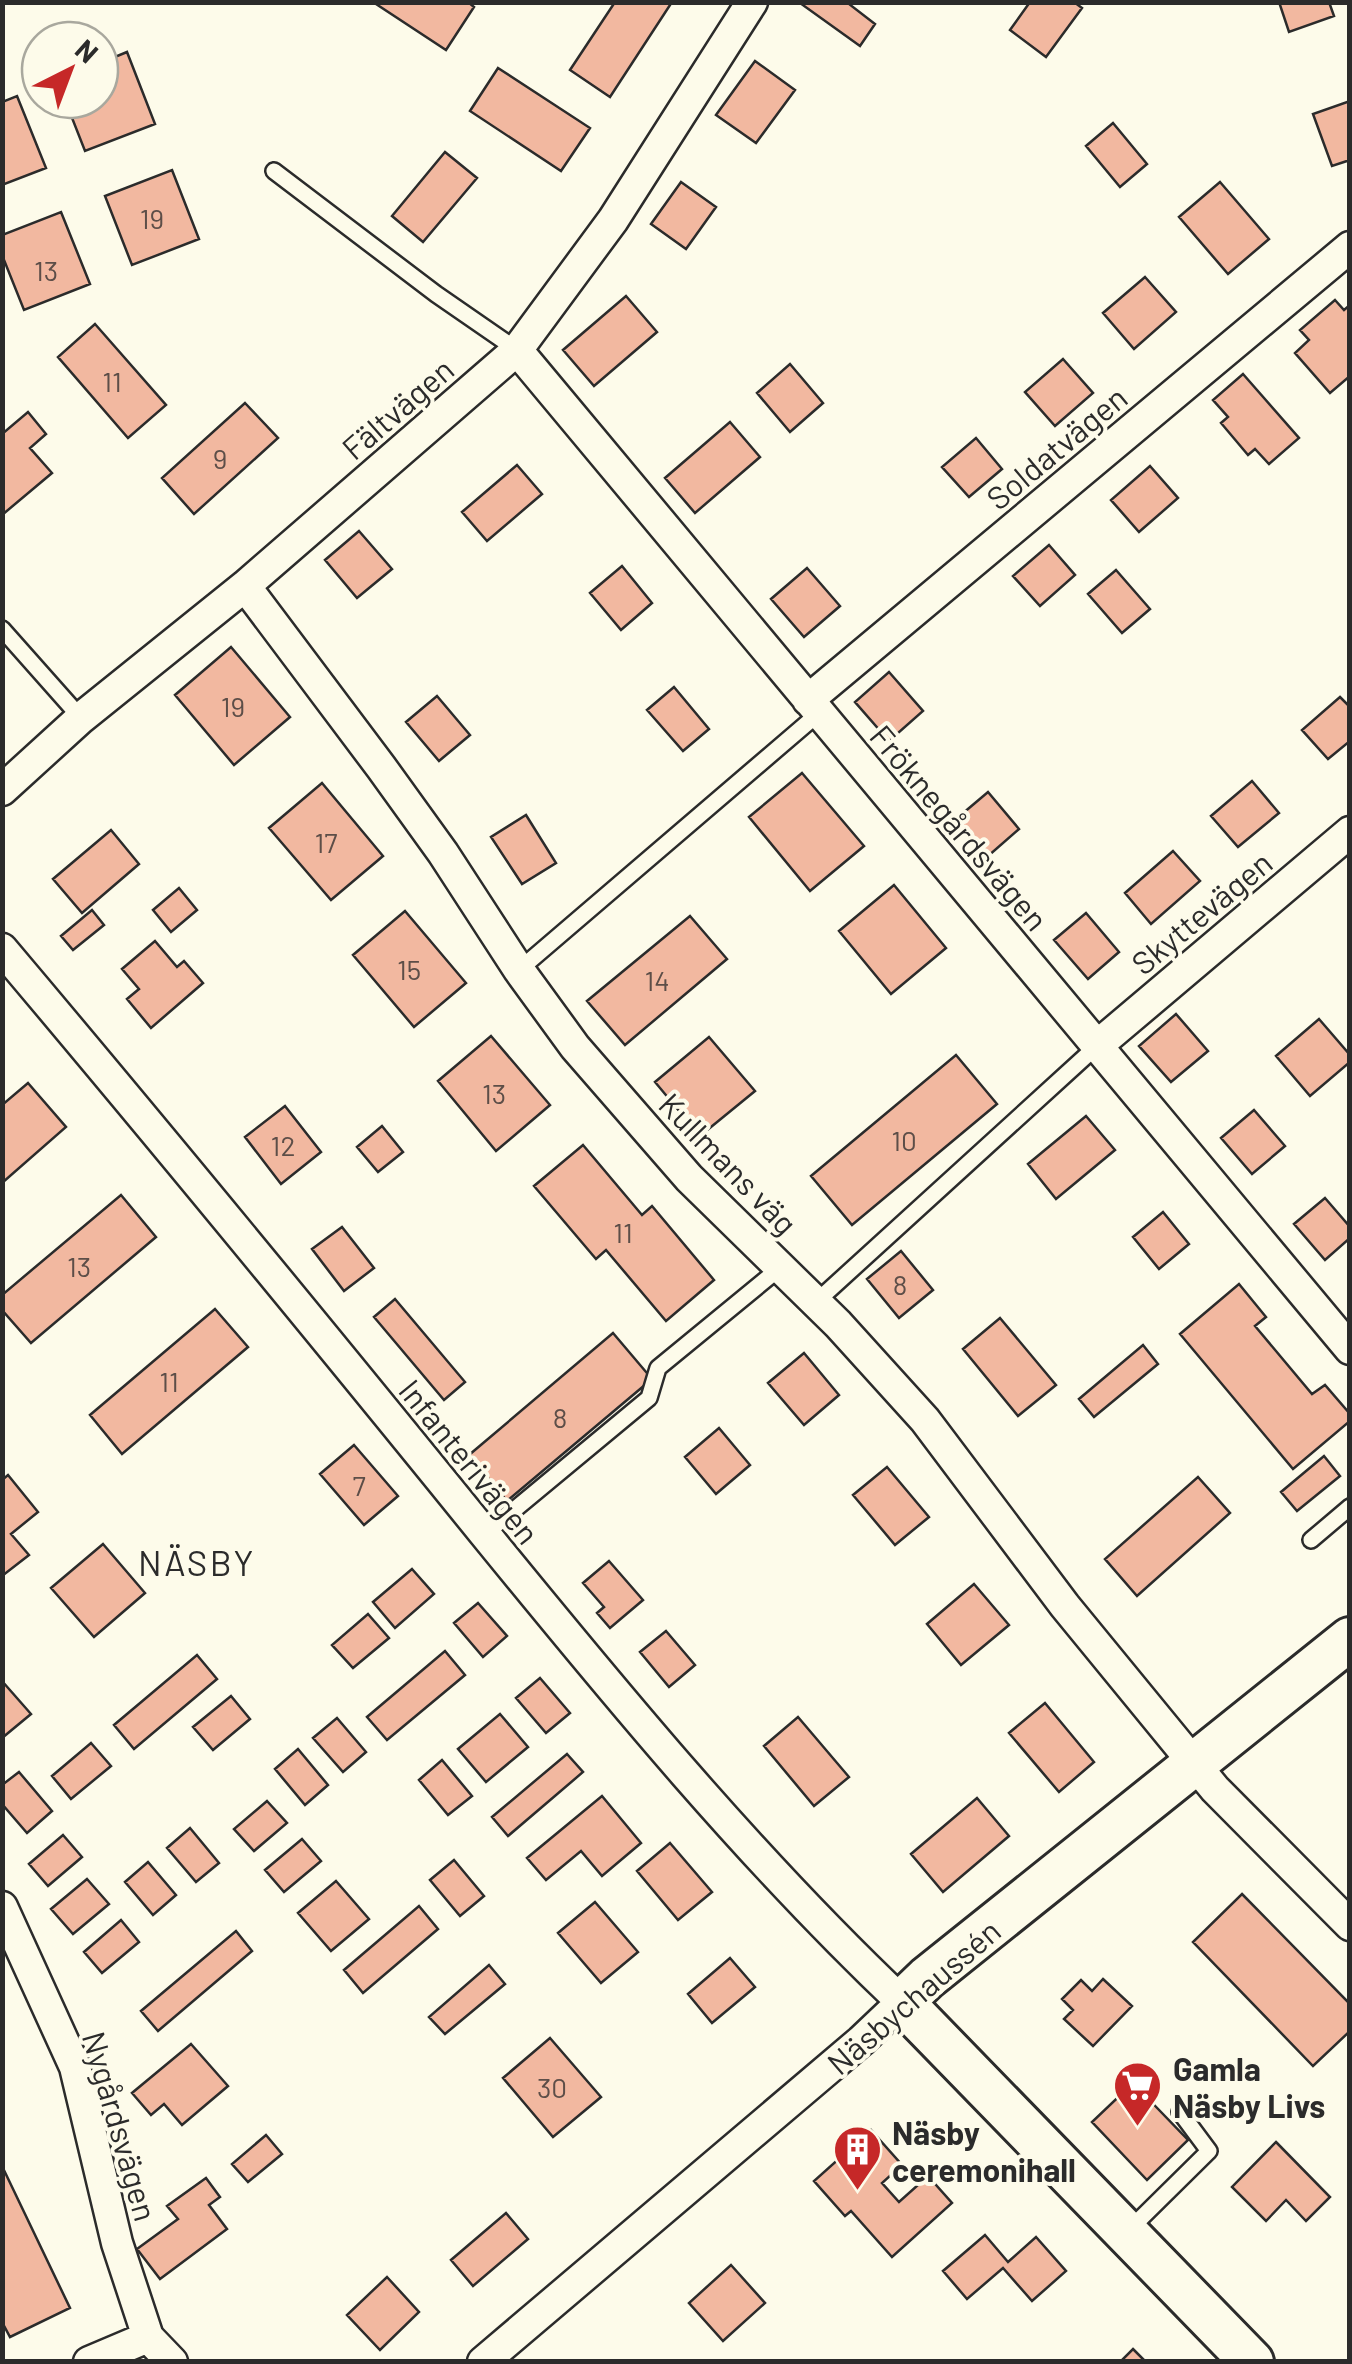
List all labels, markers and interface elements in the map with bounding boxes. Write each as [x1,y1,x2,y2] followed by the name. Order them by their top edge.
[20,20,120,120] north arrow
[69,32,106,70] text: N
[140,201,164,235] house number: 19
[34,253,58,287] house number: 13
[334,349,460,467] street label: Fältvägen
[102,364,122,398] house number: 11
[978,377,1134,517] street label: Soldatvägen
[213,441,227,475] house number: 9
[221,689,245,723] house number: 19
[863,717,1057,937] street label: Fröknegårdsvägen
[314,825,338,859] house number: 17
[1123,842,1279,982] street label: Skyttevägen
[397,952,421,986] house number: 15
[644,963,670,997] house number: 14
[482,1076,506,1110] house number: 13
[652,1084,806,1242] street label: Kullmans väg
[891,1123,917,1157] house number: 10
[271,1128,295,1162] house number: 12
[613,1215,633,1249] house number: 11
[67,1249,91,1283] house number: 13
[893,1267,907,1301] house number: 8
[159,1364,179,1398] house number: 11
[392,1371,548,1551] street label: Infanterivägen
[553,1400,567,1434] house number: 8
[352,1468,366,1502] house number: 7
[138,1541,256,1583] district label: NÄSBY
[819,1911,1007,2081] street label: Näsbychaussén
[76,2027,166,2225] street label: Nygårdsvägen
[1173,2049,1325,2124] place label: Gamla Näsby Livs
[1112,2060,1164,2128] supermarket icon: Gamla Näsby Livs
[537,2070,567,2104] house number: 30
[892,2113,1076,2188] place label: Näsby ceremonihall
[831,2124,883,2192] building icon: Näsby ceremonihall

